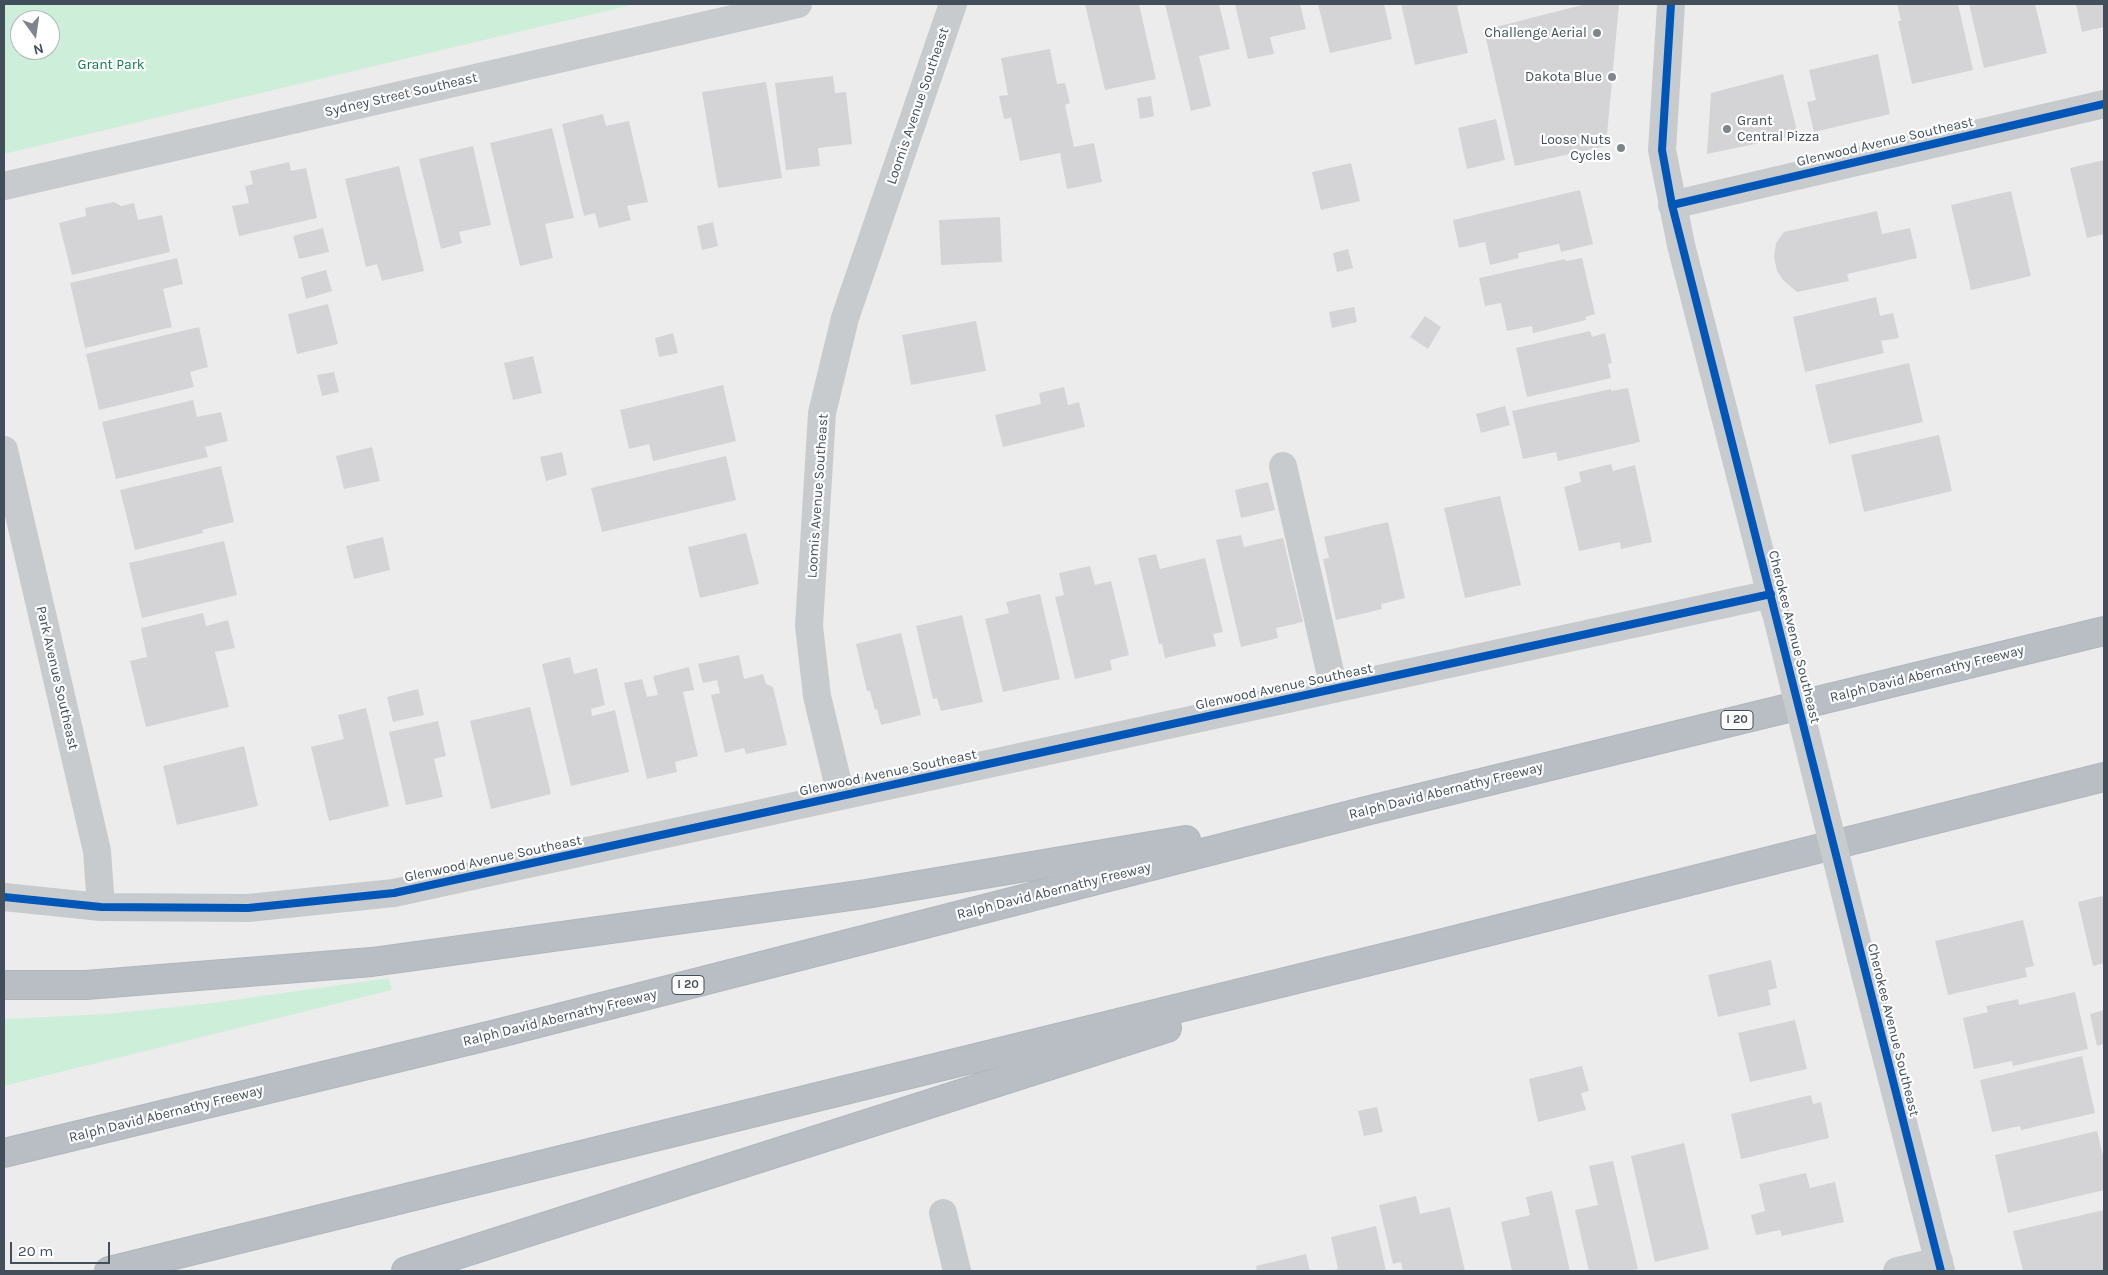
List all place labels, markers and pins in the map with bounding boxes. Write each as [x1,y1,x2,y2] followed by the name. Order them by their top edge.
[1484,25,1587,41] place label: Challenge Aerial
[1591,27,1603,39] marker: Challenge Aerial
[1525,69,1602,85] place label: Dakota Blue
[1606,71,1618,83] marker: Dakota Blue
[1737,113,1819,146] place label: Grant Central Pizza
[1721,123,1733,135] marker: Grant Central Pizza
[1541,132,1611,164] place label: Loose Nuts Cycles
[1615,142,1627,154] marker: Loose Nuts Cycles

